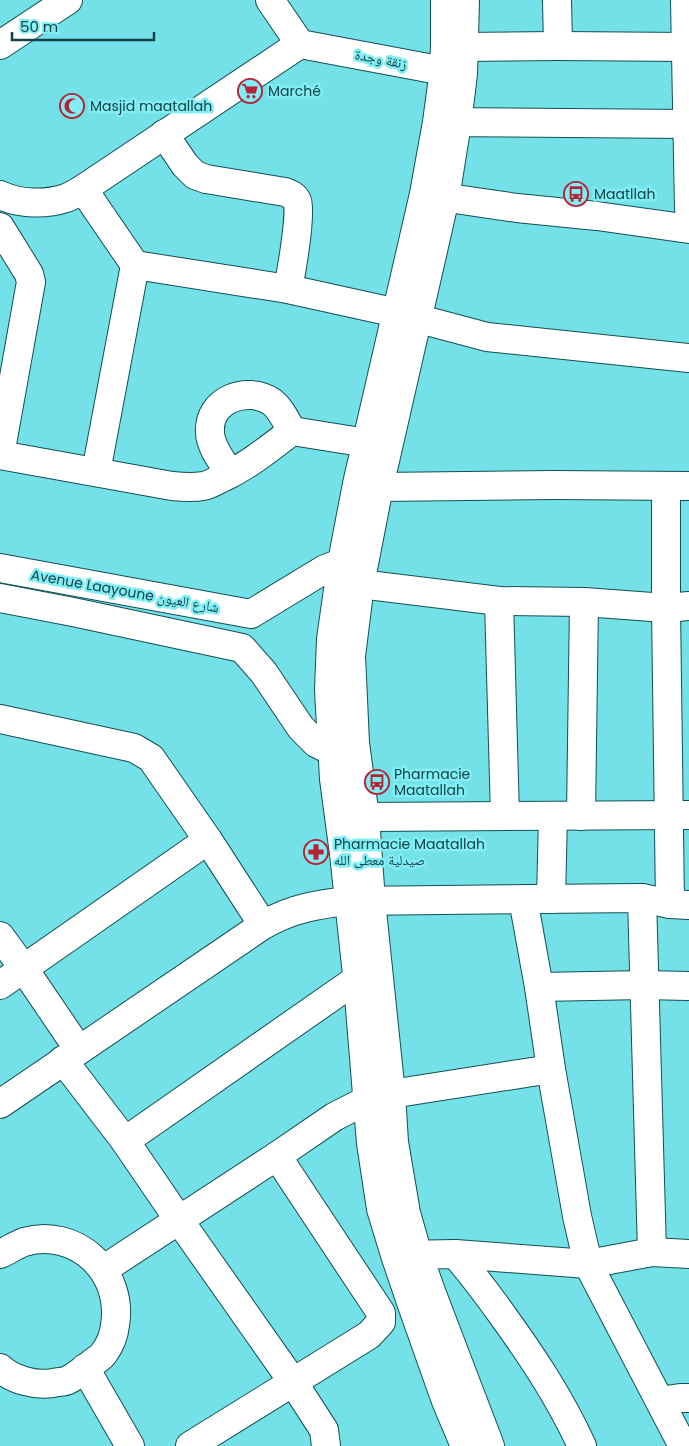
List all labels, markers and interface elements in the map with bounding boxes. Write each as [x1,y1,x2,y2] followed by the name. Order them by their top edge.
[12,10,155,42] scale bar
[20,16,58,37] text: 50 m
[353,44,409,74] street label: زنقة وجدة
[237,78,263,104] supermarket icon: Marché
[268,81,321,101] place label: Marché
[59,93,85,119] mosque icon: Masjid maatallah
[90,96,212,116] place label: Masjid maatallah
[563,181,589,207] bus stop icon: Maatllah
[594,184,655,204] place label: Maatllah
[29,565,221,617] street label: Avenue Laayoune شارع العيون
[394,764,471,800] place label: Pharmacie Maatallah
[364,769,390,795] bus stop icon: Pharmacie Maatallah
[334,834,485,870] place label: Pharmacie Maatallah صيدلية معطى الله
[303,839,329,865] pharmacy icon: Pharmacie Maatallah صيدلية معطى الله

